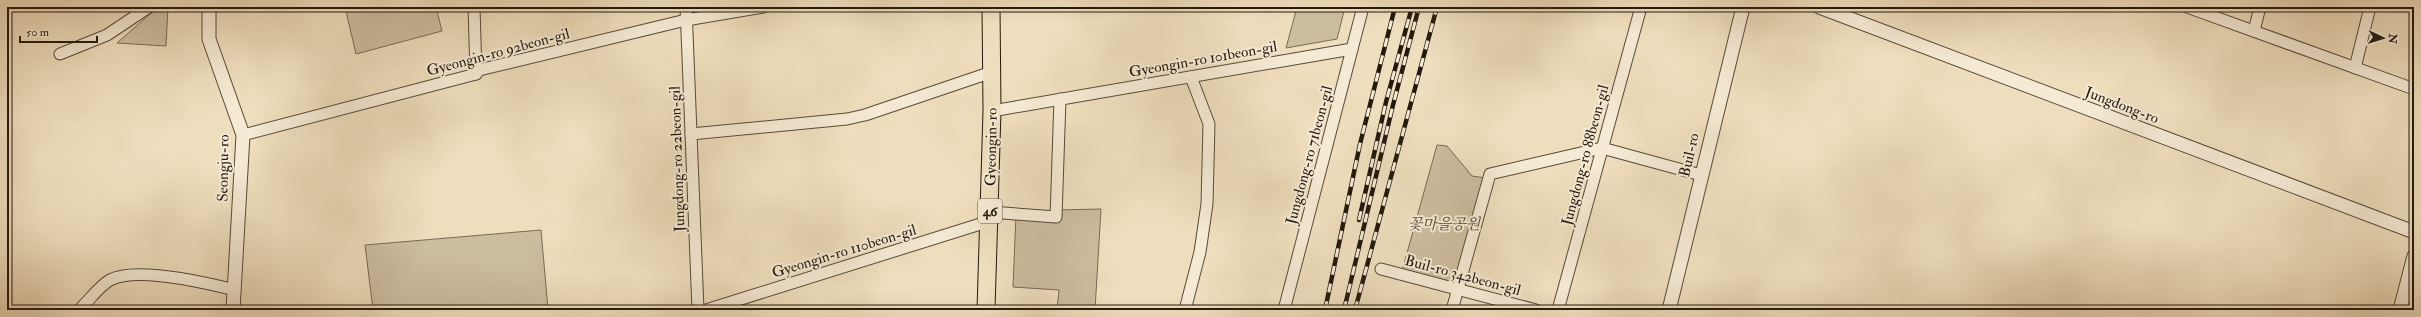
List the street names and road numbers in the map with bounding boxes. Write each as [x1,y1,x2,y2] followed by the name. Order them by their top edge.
[425,24,572,81] street label: Gyeongin-ro 92beon-gil
[1128,37,1279,82] street label: Gyeongin-ro 101beon-gil
[2081,82,2161,129] street label: Jungdong-ro
[1282,83,1338,228] street label: Jungdong-ro 71beon-gil
[1557,83,1614,229] street label: Jungdong-ro 88beon-gil
[665,86,691,233] street label: Jungdong-ro 22beon-gil
[981,108,1002,186] street label: Gyeongin-ro
[1675,131,1704,179] street label: Buil-ro
[213,134,234,202] street label: Seongju-ro
[978,199,1002,223] road number: 46
[770,220,919,283] street label: Gyeongin-ro 110beon-gil
[1403,251,1523,300] street label: Buil-ro 342beon-gil

